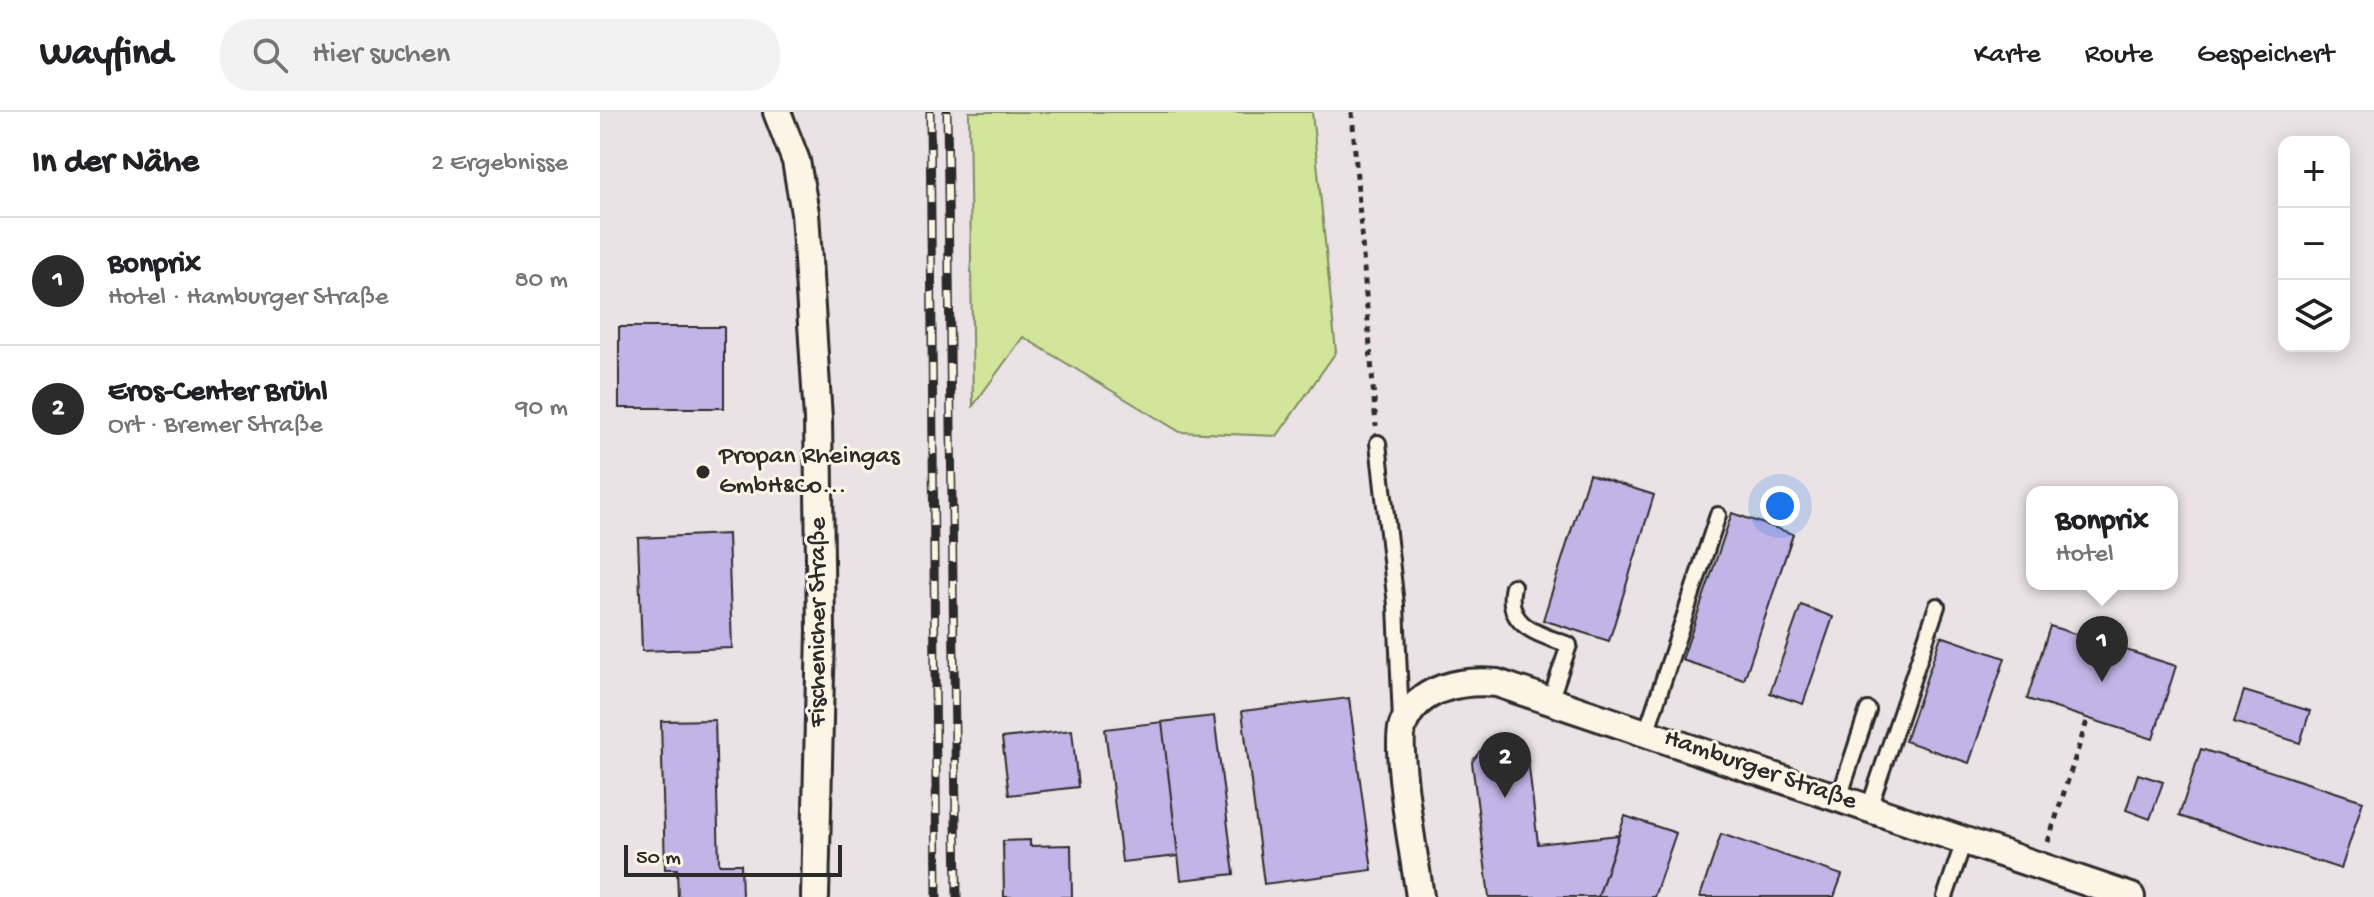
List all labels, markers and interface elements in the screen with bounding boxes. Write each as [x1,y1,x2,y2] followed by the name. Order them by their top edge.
[220,19,780,91] search box
[40,33,172,77] text: Wayfind
[248,33,292,77] icon: search
[312,38,450,73] text: Hier suchen
[1974,39,2041,72] text: Karte
[2085,39,2153,72] text: Route
[2197,39,2334,72] text: Gespeichert
[2278,136,2350,352] map controls
[2278,136,2350,208] button: +
[32,144,199,184] text: In der Nähe
[431,149,568,180] text: 2 Ergebnisse
[2278,208,2350,280] button: −
[108,248,201,283] text: Bonprix
[53,266,63,297] text: 1
[514,266,568,297] text: 80 m
[2278,280,2350,352] button: layers
[108,283,389,314] text: Hotel · Hamburger Straße
[108,376,328,411] text: Eros-Center Brühl
[52,394,64,425] text: 2
[516,394,568,425] text: 90 m
[108,411,323,442] text: Ort · Bremer Straße
[718,442,901,503] place label: Propan Rheingas GmbH&Co...
[694,463,712,481] marker: Propan Rheingas GmbH&Co...
[1760,486,1800,526] your location
[2026,486,2178,590] popup
[2056,505,2148,540] text: Bonprix
[804,516,835,728] street label: Fischenicher Straße
[2056,540,2114,571] text: Hotel
[2076,616,2128,682] pin: 1
[1659,723,1861,819] street label: Hamburger Straße
[1479,732,1531,798] pin: 2
[624,841,842,877] scale bar
[636,846,681,872] text: 50 m

